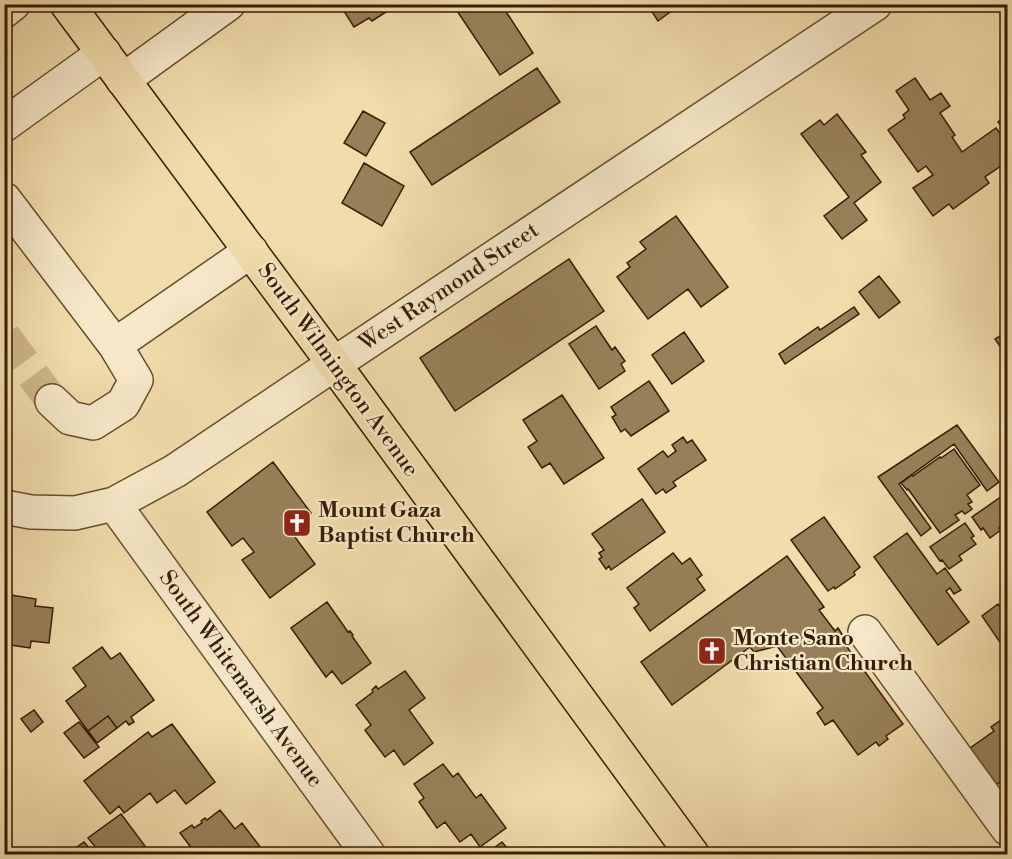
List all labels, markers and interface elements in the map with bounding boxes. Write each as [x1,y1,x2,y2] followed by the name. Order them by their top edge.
[353,217,544,358] street label: West Raymond Street
[251,258,425,482] street label: South Wilmington Avenue
[318,497,475,549] place label: Mount Gaza Baptist Church
[281,507,313,539] church icon: Mount Gaza Baptist Church
[153,565,329,793] street label: South Whitemarsh Avenue
[733,625,913,677] place label: Monte Sano Christian Church
[696,635,728,667] church icon: Monte Sano Christian Church

